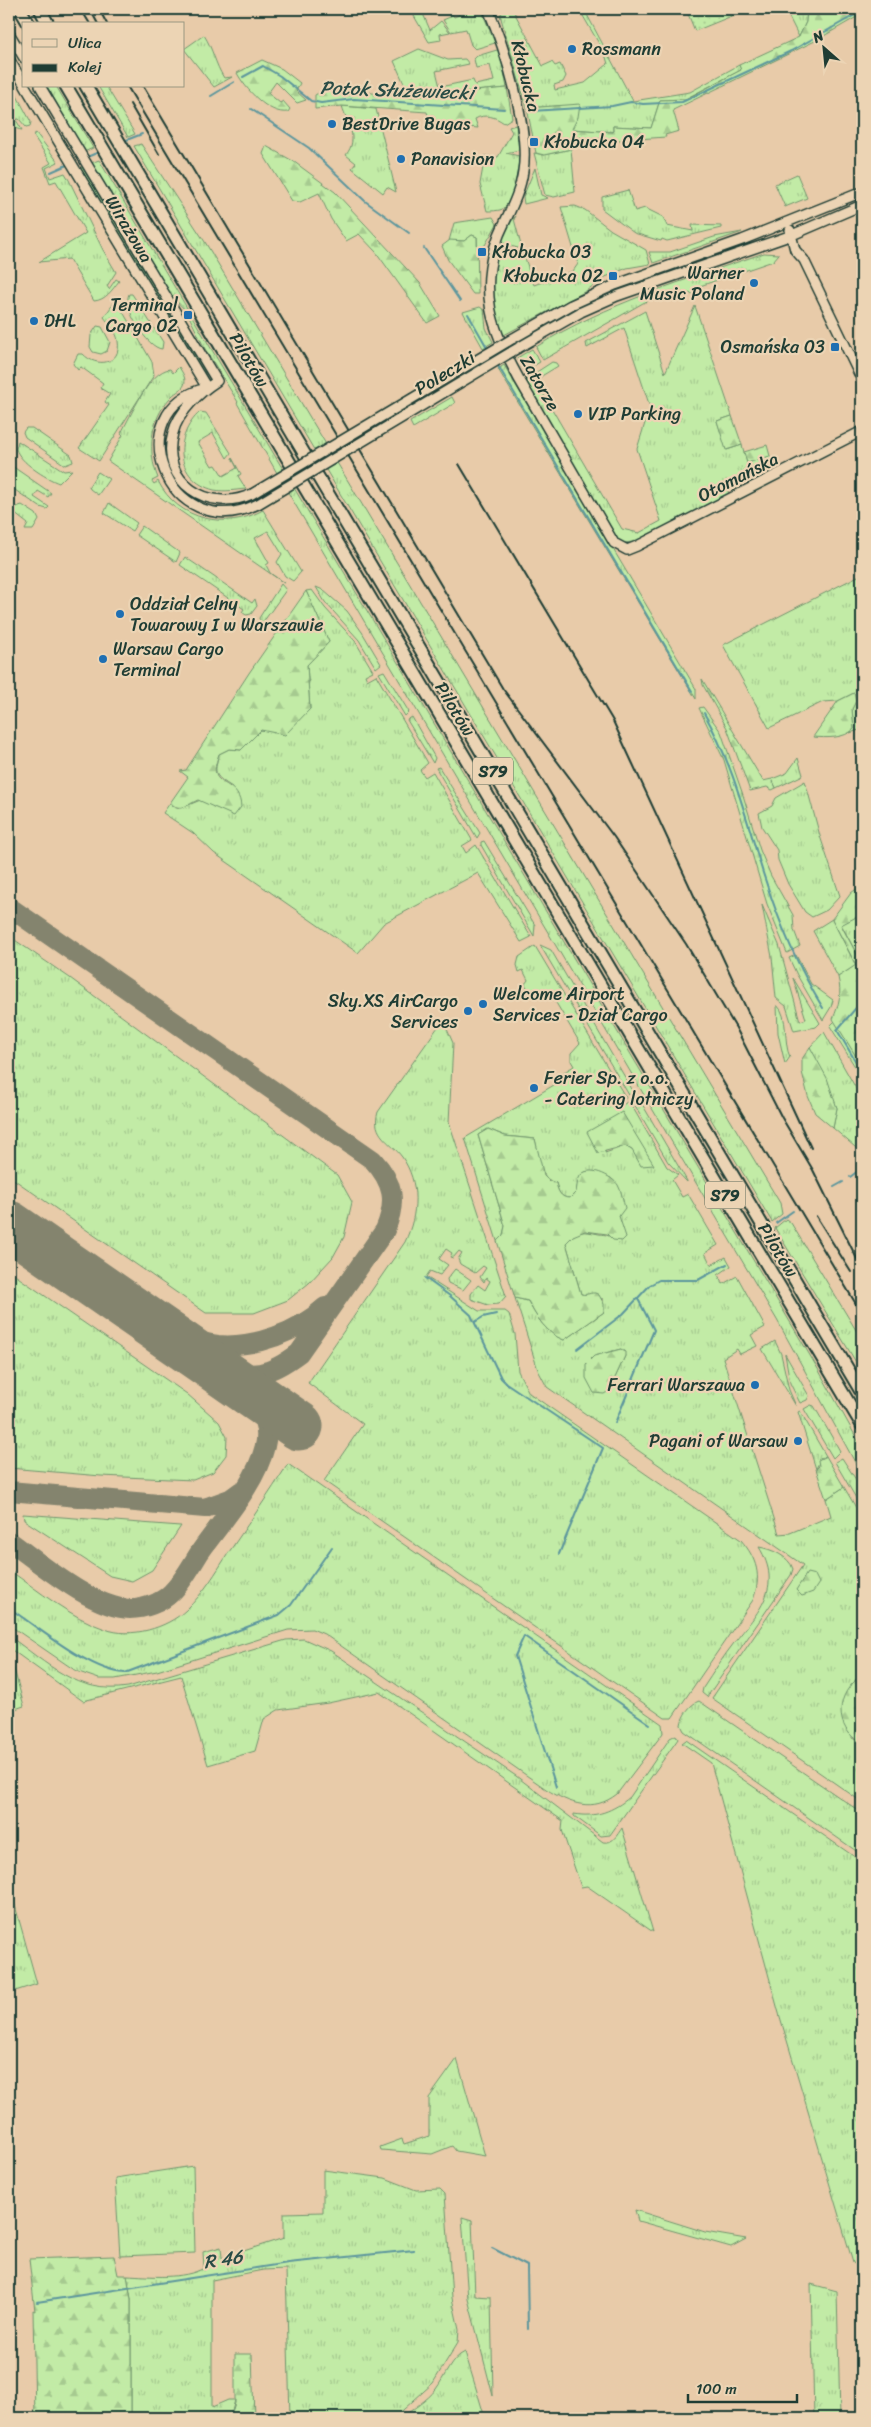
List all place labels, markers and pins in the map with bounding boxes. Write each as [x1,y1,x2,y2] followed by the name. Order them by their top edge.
[582,33,661,65] place label: Rossmann
[566,43,578,55] marker: Rossmann
[342,108,471,140] place label: BestDrive Bugas
[326,118,338,130] marker: BestDrive Bugas
[544,126,644,158] place label: Kłobucka 04
[528,136,540,148] marker: Kłobucka 04
[411,143,495,175] place label: Panavision
[395,153,407,165] marker: Panavision
[492,236,591,268] place label: Kłobucka 03
[476,246,488,258] marker: Kłobucka 03
[640,257,746,310] place label: Warner Music Poland
[503,260,603,292] place label: Kłobucka 02
[607,270,619,282] marker: Kłobucka 02
[748,277,760,289] marker: Warner Music Poland
[106,289,179,342] place label: Terminal Cargo 02
[44,305,77,337] place label: DHL
[182,309,194,321] marker: Terminal Cargo 02
[28,315,40,327] marker: DHL
[721,331,825,363] place label: Osmańska 03
[829,341,841,353] marker: Osmańska 03
[588,398,681,430] place label: VIP Parking
[572,408,584,420] marker: VIP Parking
[130,588,324,641] place label: Oddział Celny Towarowy I w Warszawie
[114,608,126,620] marker: Oddział Celny Towarowy I w Warszawie
[113,633,224,686] place label: Warsaw Cargo Terminal
[97,653,109,665] marker: Warsaw Cargo Terminal
[493,978,668,1031] place label: Welcome Airport Services - Dział Cargo
[328,985,459,1038] place label: Sky.XS AirCargo Services
[477,998,489,1010] marker: Welcome Airport Services - Dział Cargo
[462,1005,474,1017] marker: Sky.XS AirCargo Services
[544,1062,694,1115] place label: Ferier Sp. z o.o. - Catering lotniczy
[528,1082,540,1094] marker: Ferier Sp. z o.o. - Catering lotniczy
[607,1369,745,1401] place label: Ferrari Warszawa
[749,1379,761,1391] marker: Ferrari Warszawa
[649,1425,789,1457] place label: Pagani of Warsaw
[792,1435,804,1447] marker: Pagani of Warsaw

